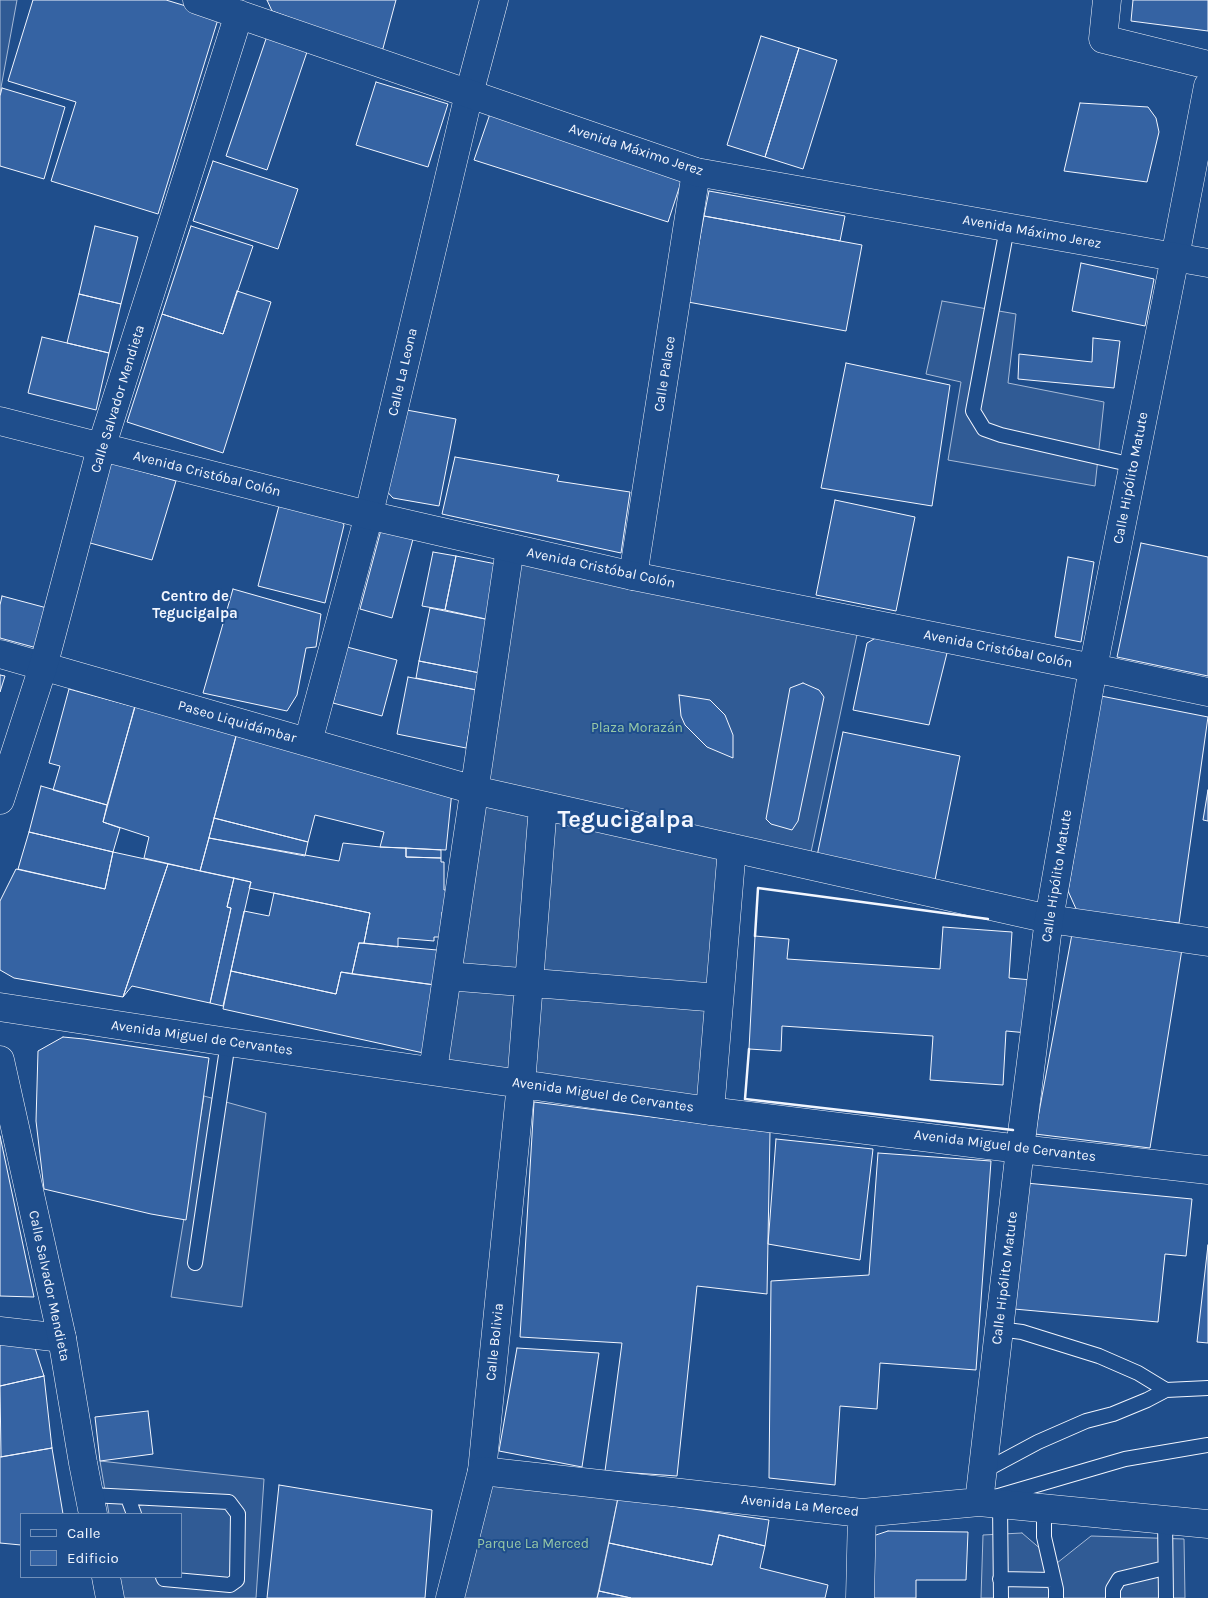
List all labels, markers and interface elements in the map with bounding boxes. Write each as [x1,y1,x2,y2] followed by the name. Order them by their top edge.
[567,120,705,180] street label: Avenida Máximo Jerez
[961,212,1103,252] street label: Avenida Máximo Jerez
[87,323,149,475] street label: Calle Salvador Mendieta
[385,326,421,418] street label: Calle La Leona
[651,335,679,413] street label: Calle Palace
[1110,411,1152,545] street label: Calle Hipólito Matute
[131,448,283,500] street label: Avenida Cristóbal Colón
[525,544,677,592] street label: Avenida Cristóbal Colón
[152,588,238,623] district label: Centro de Tegucigalpa
[922,626,1074,672] street label: Avenida Cristóbal Colón
[176,697,298,747] street label: Paseo Liquidámbar
[591,720,683,736] park label: Plaza Morazán
[557,806,695,834] district label: Tegucigalpa
[1038,808,1076,944] street label: Calle Hipólito Matute
[110,1017,294,1059] street label: Avenida Miguel de Cervantes
[511,1074,695,1116] street label: Avenida Miguel de Cervantes
[913,1126,1097,1166] street label: Avenida Miguel de Cervantes
[25,1209,73,1363] street label: Calle Salvador Mendieta
[988,1210,1022,1346] street label: Calle Hipólito Matute
[483,1302,507,1382] street label: Calle Bolivia
[740,1491,860,1521] street label: Avenida La Merced
[20,1513,182,1578] legend
[67,1524,101,1542] text: Calle
[477,1536,589,1552] park label: Parque La Merced
[67,1549,119,1567] text: Edificio

